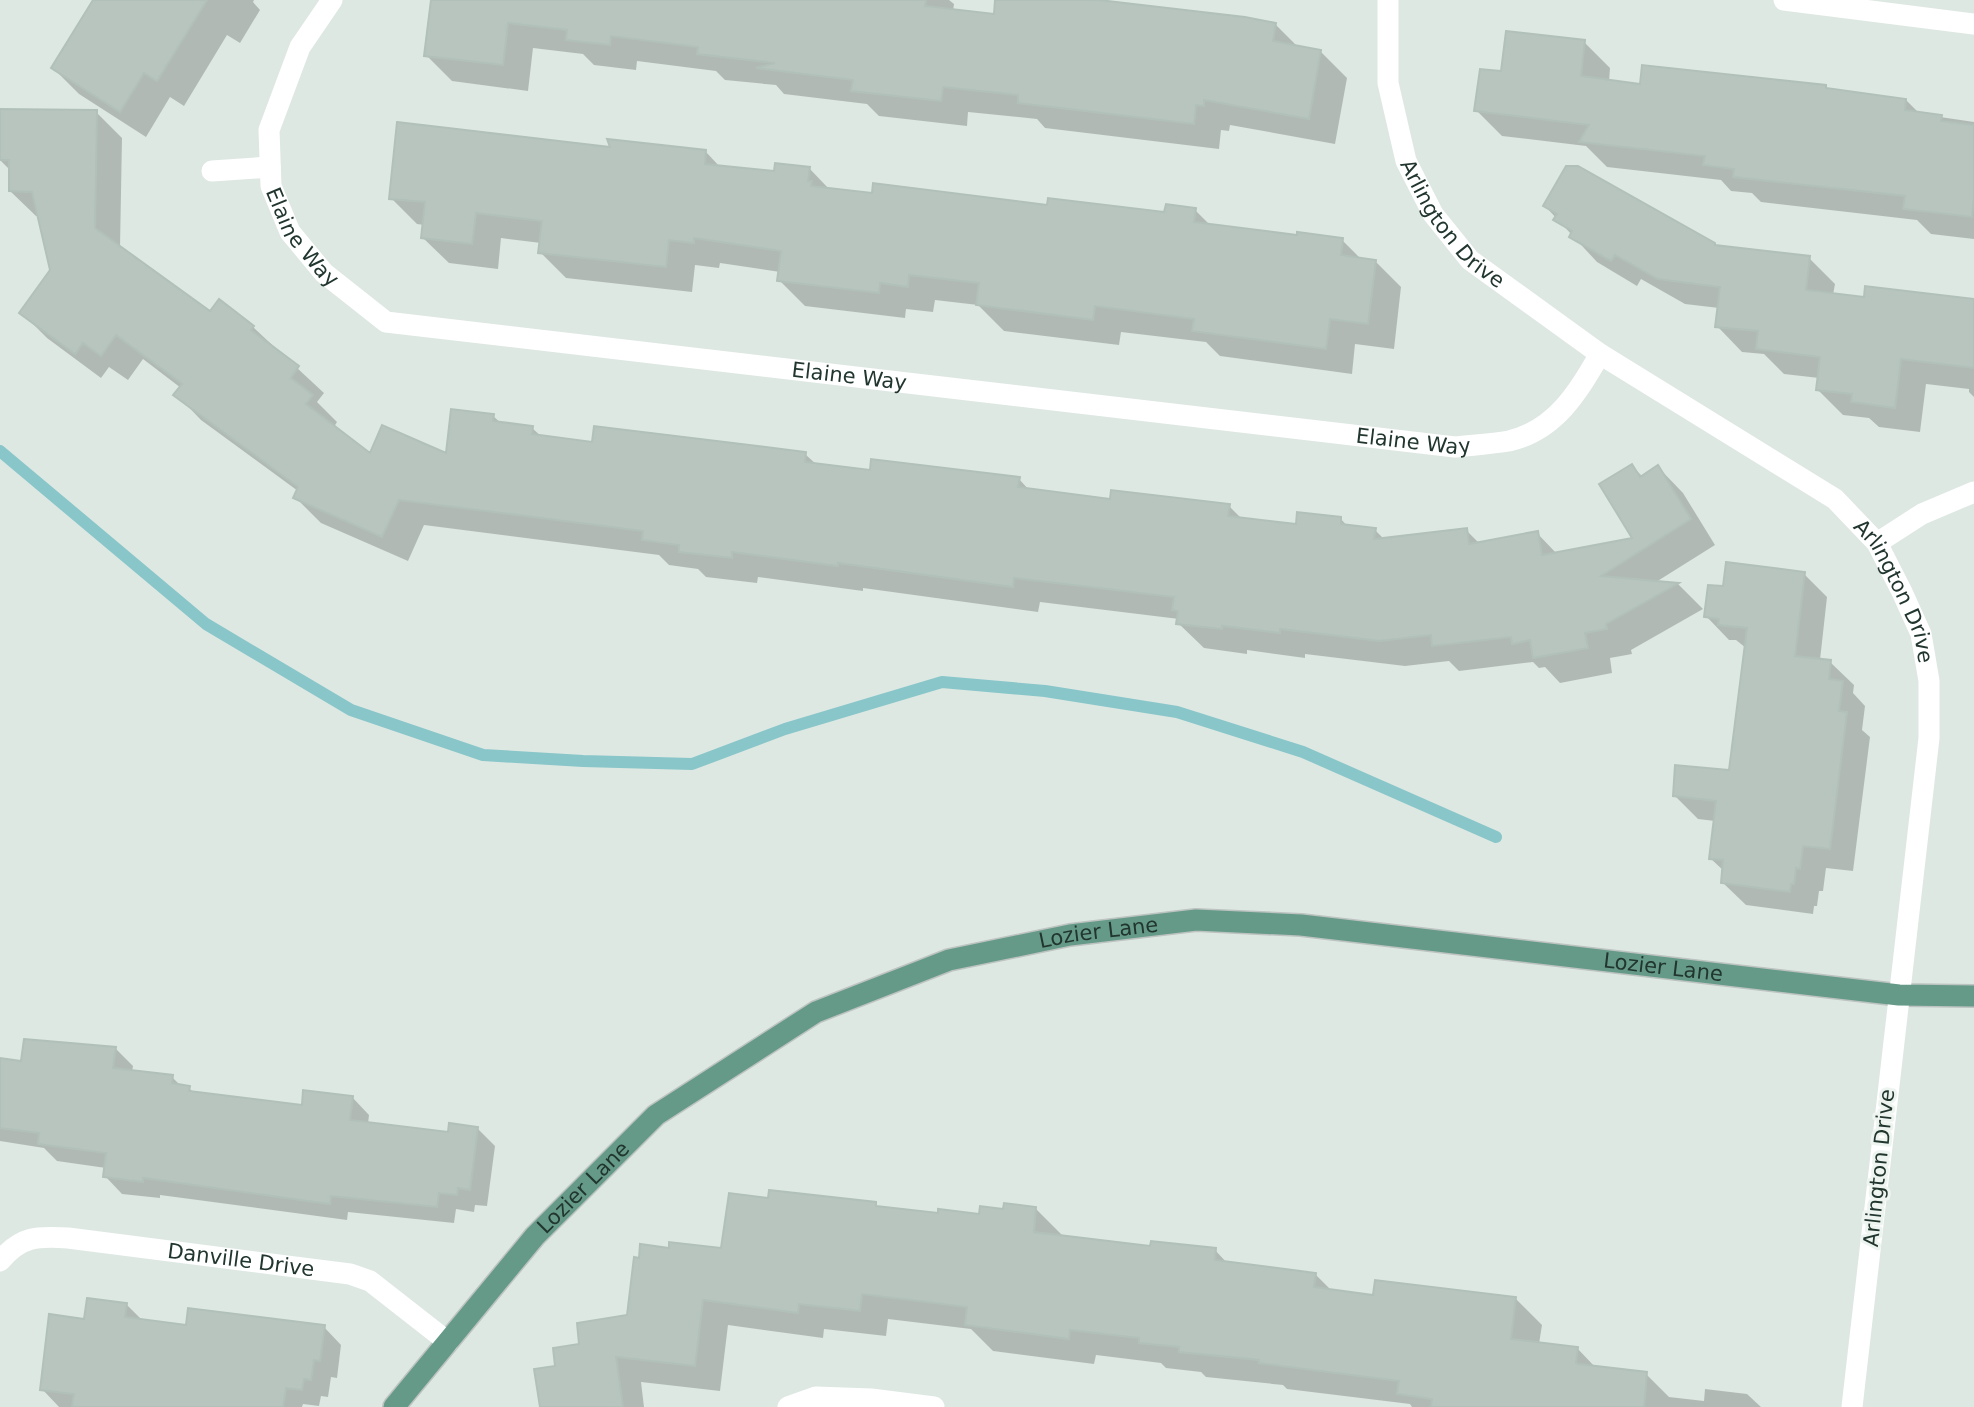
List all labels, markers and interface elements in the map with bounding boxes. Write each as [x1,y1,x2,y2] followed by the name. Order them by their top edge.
[1395,155,1509,293] street label: Arlington Drive
[261,184,343,292] street label: Elaine Way
[791,358,908,395] street label: Elaine Way
[1355,424,1472,459] street label: Elaine Way
[1849,514,1938,665] street label: Arlington Drive
[1037,913,1159,953] street label: Lozier Lane
[1602,948,1724,986] street label: Lozier Lane
[1859,1088,1899,1248] street label: Arlington Drive
[532,1137,634,1239] street label: Lozier Lane
[166,1239,316,1281] street label: Danville Drive

